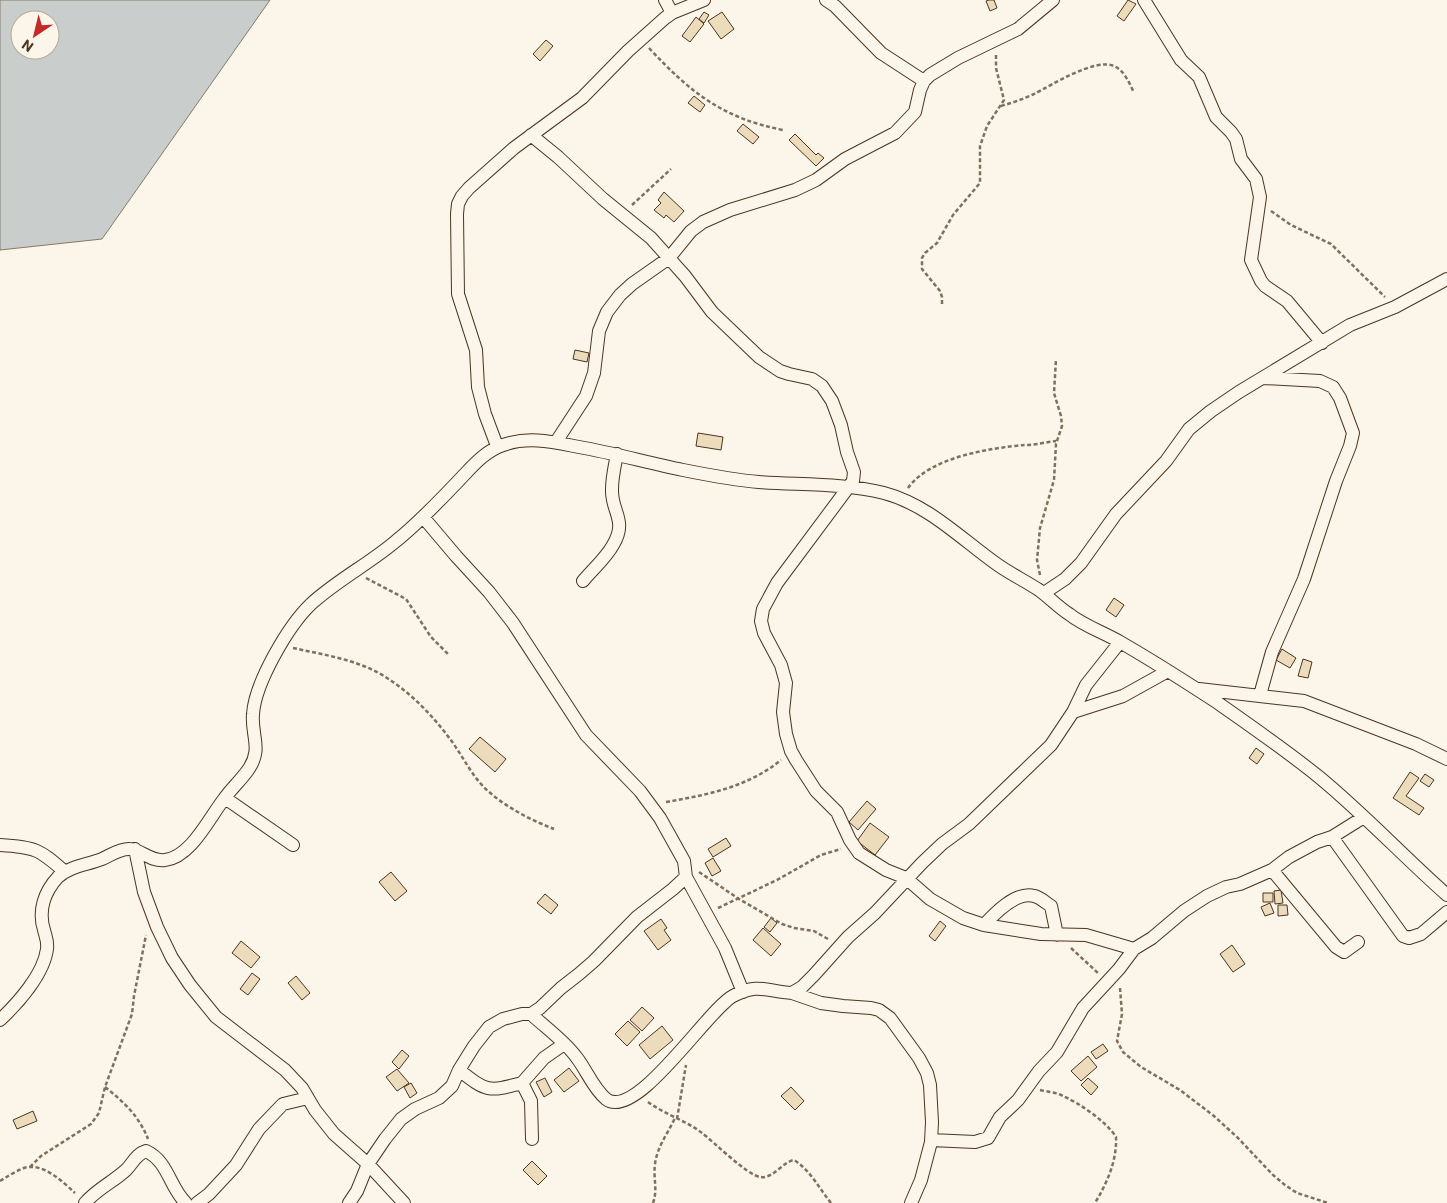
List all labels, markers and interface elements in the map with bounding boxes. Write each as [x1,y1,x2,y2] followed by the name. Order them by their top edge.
[10,10,60,60] north arrow
[19,36,36,55] text: N

